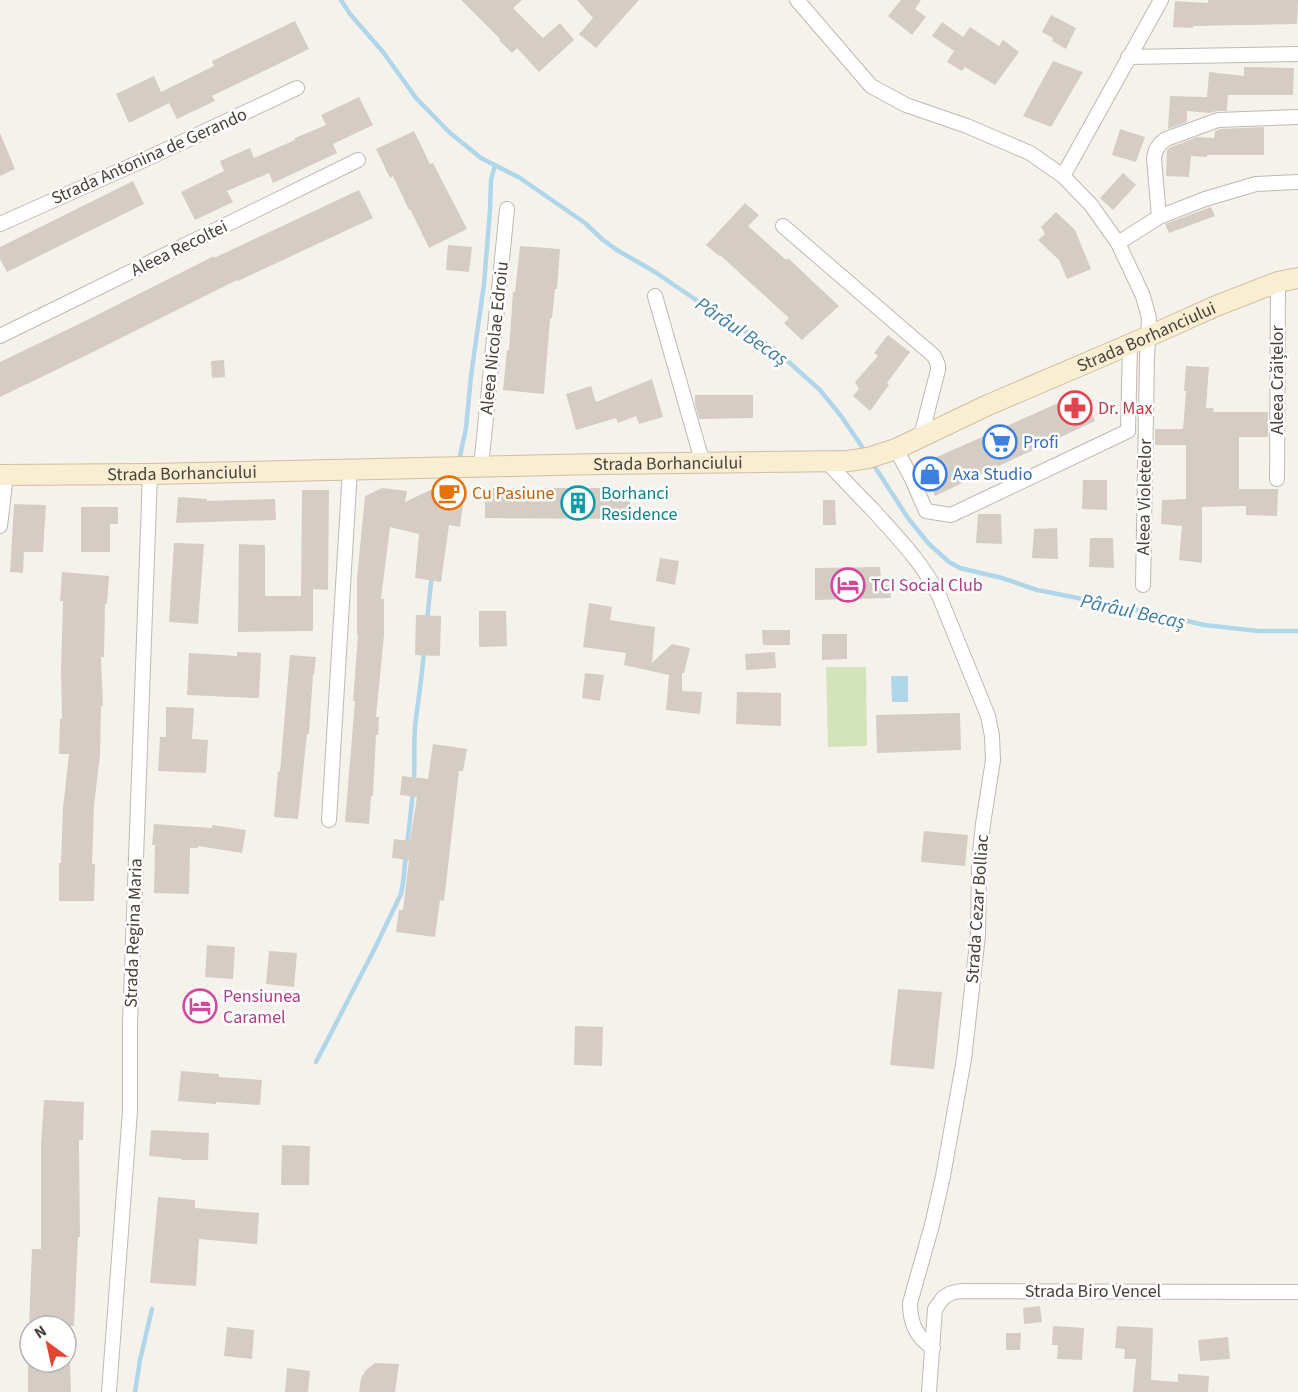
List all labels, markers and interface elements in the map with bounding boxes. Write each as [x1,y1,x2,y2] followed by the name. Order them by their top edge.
[47,102,251,211] street label: Strada Antonina de Gerando
[127,214,232,283] street label: Aleea Recoltei
[474,260,515,416] street label: Aleea Nicolae Edroiu
[690,290,793,373] water label: Pârâul Becaș
[1073,296,1220,379] street label: Strada Borhanciului
[1265,324,1290,435] street label: Aleea Crăițelor
[1057,390,1093,426] pharmacy icon: Dr. Max
[1098,396,1153,421] place label: Dr. Max
[982,424,1018,460] supermarket icon: Profi
[1023,430,1059,455] place label: Profi
[1131,438,1158,556] street label: Aleea Violetelor
[593,450,743,477] street label: Strada Borhanciului
[912,456,948,492] shop icon: Axa Studio
[107,460,257,487] street label: Strada Borhanciului
[953,462,1032,487] place label: Axa Studio
[431,475,467,511] cafe icon: Cu Pasiune
[472,481,555,506] place label: Cu Pasiune
[601,481,678,527] place label: Borhanci Residence
[560,485,596,521] building icon: Borhanci Residence
[830,567,866,603] hotel icon: TCI Social Club
[871,573,983,598] place label: TCI Social Club
[1078,587,1188,637] water label: Pârâul Becaș
[960,834,995,984] street label: Strada Cezar Bolliac
[118,858,149,1008] street label: Strada Regina Maria
[223,984,301,1030] place label: Pensiunea Caramel
[182,988,218,1024] hotel icon: Pensiunea Caramel
[1025,1279,1161,1304] street label: Strada Biro Vencel
[18,1314,78,1374] north arrow
[30,1320,51,1344] text: N

